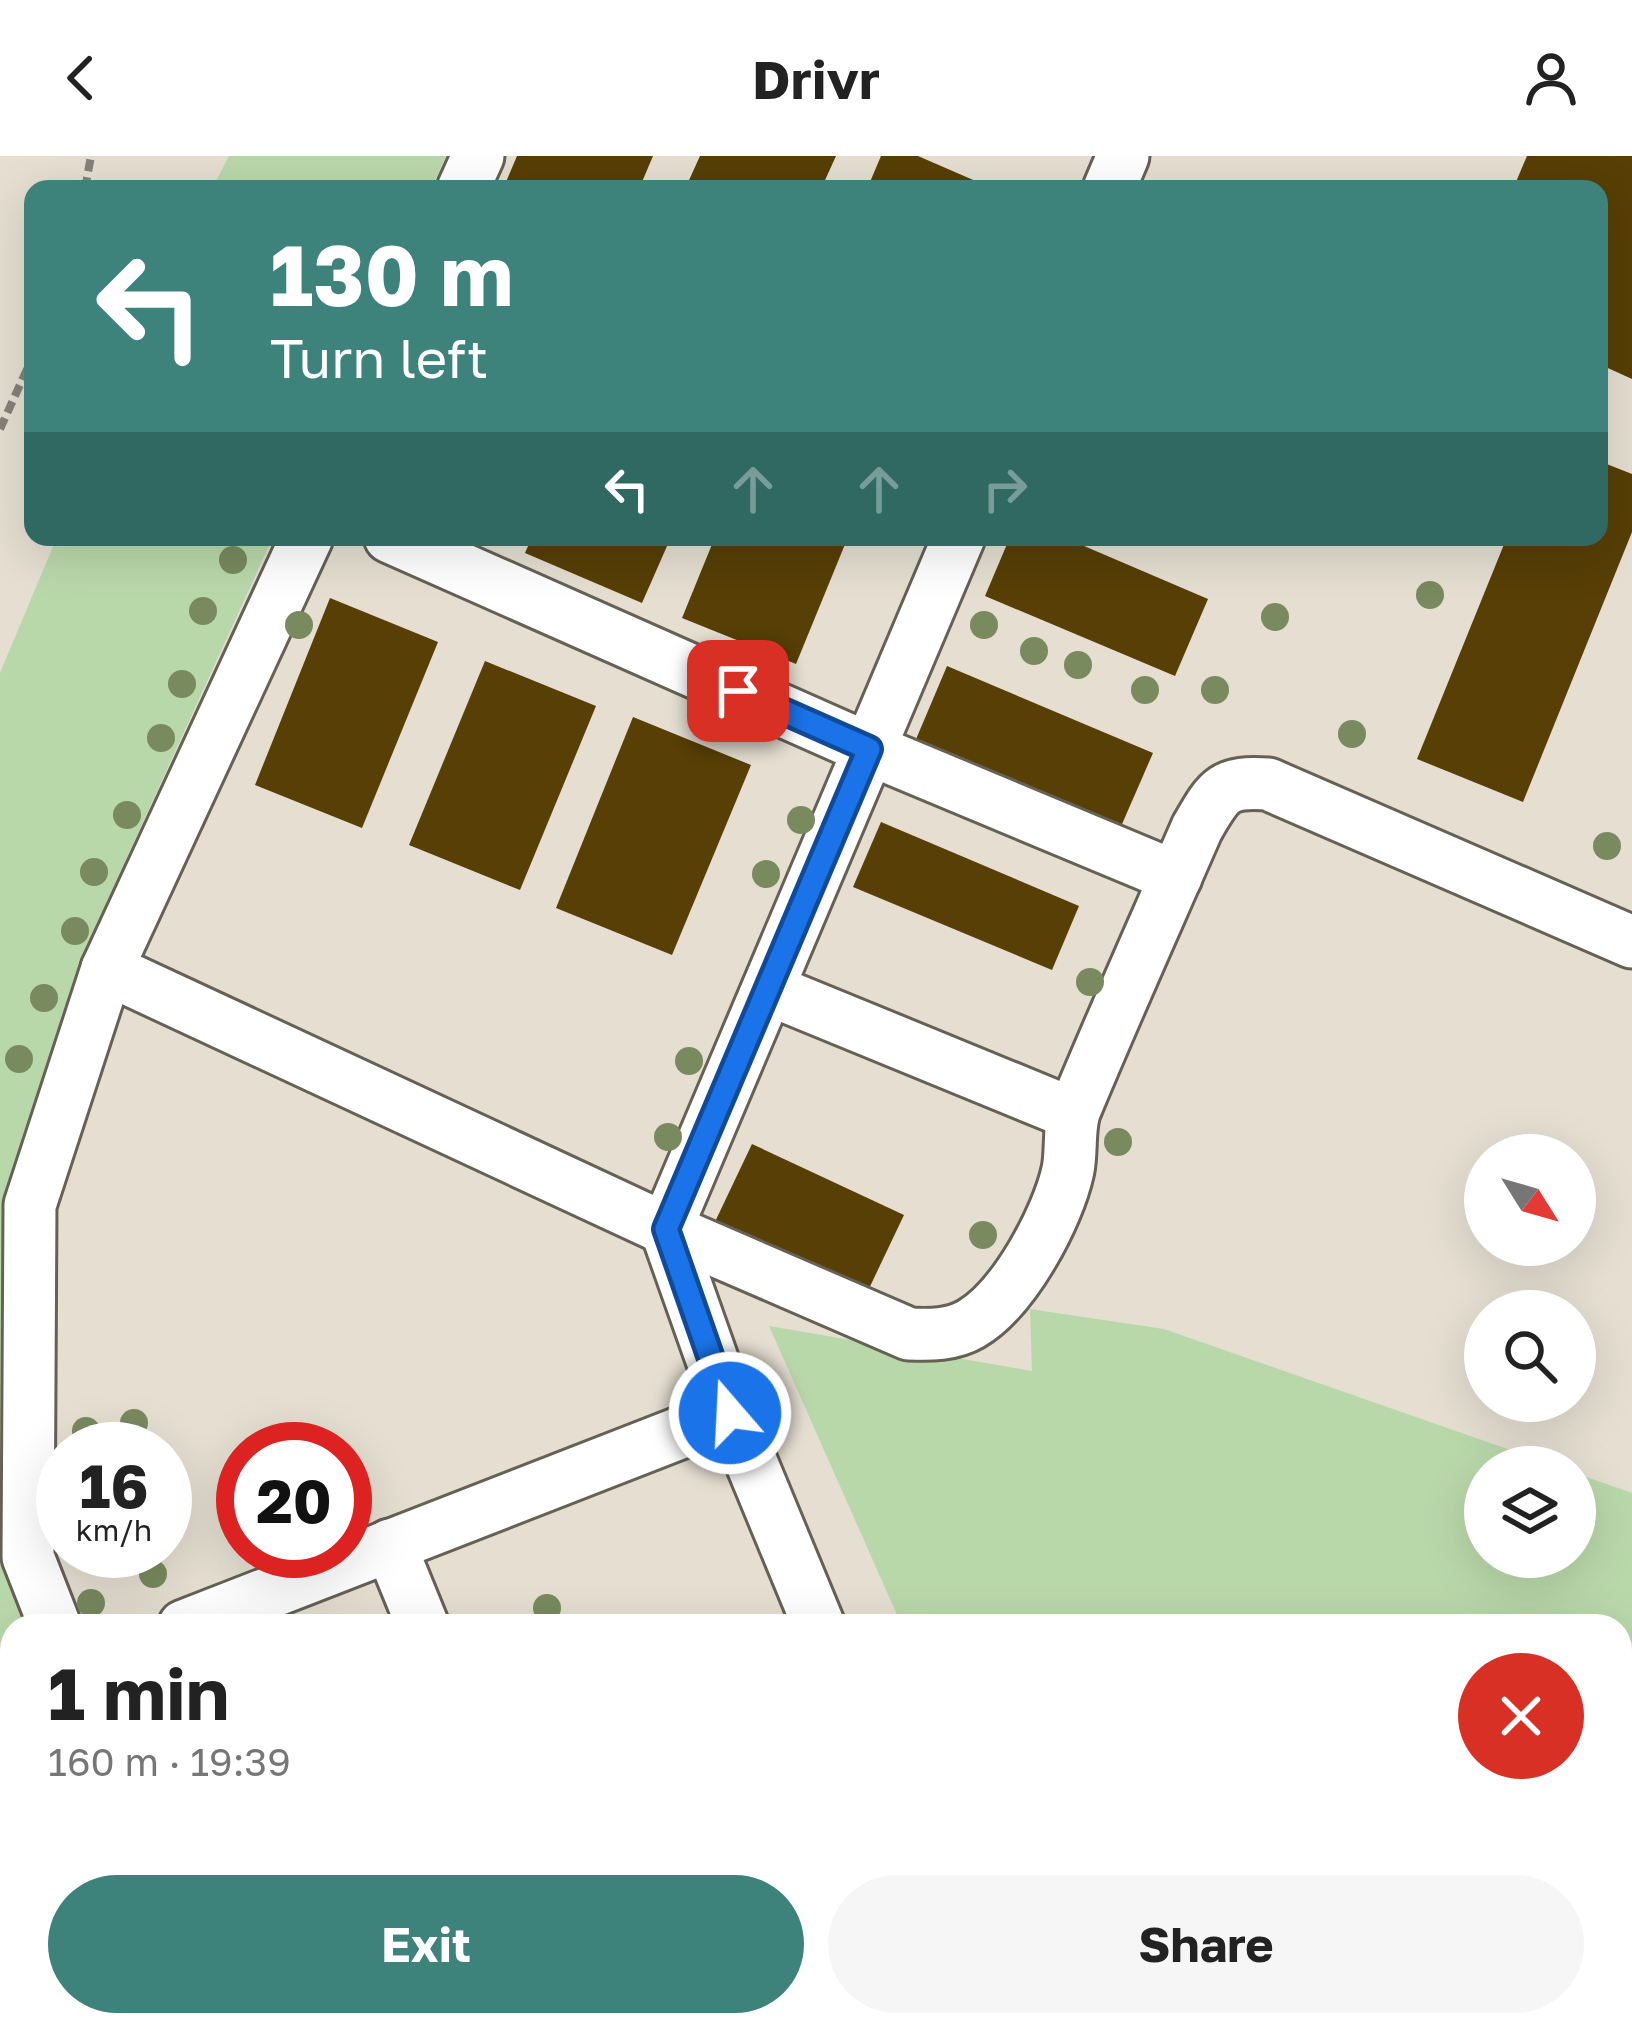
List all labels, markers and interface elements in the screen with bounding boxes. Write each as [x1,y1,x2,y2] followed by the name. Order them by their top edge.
[48,45,114,111] icon: back
[1518,45,1584,111] icon: person
[752,46,880,111] text: Drivr
[270,224,514,324] text: 130 m
[72,228,228,384] icon: left
[270,325,488,390] text: Turn left
[594,456,660,522] icon: left
[720,456,786,522] icon: ahead
[846,456,912,522] icon: ahead
[972,456,1038,522] icon: right
[687,640,789,742] pin
[705,658,771,724] icon: arrive
[1464,1134,1596,1266] north arrow
[1464,1134,1596,1578] map controls
[1464,1290,1596,1422] button: search
[667,1350,793,1476] position arrow
[216,1422,372,1578] speed limit sign: 20
[1464,1446,1596,1578] button: layers
[79,1449,148,1521] text: 16
[76,1512,152,1548] text: km/h
[48,1649,229,1736] text: 1 min
[1458,1653,1584,1779] button: close
[48,1738,291,1785] text: 160 m · 19:39
[48,1875,804,2013] button: Exit
[828,1875,1584,2013] button: Share

